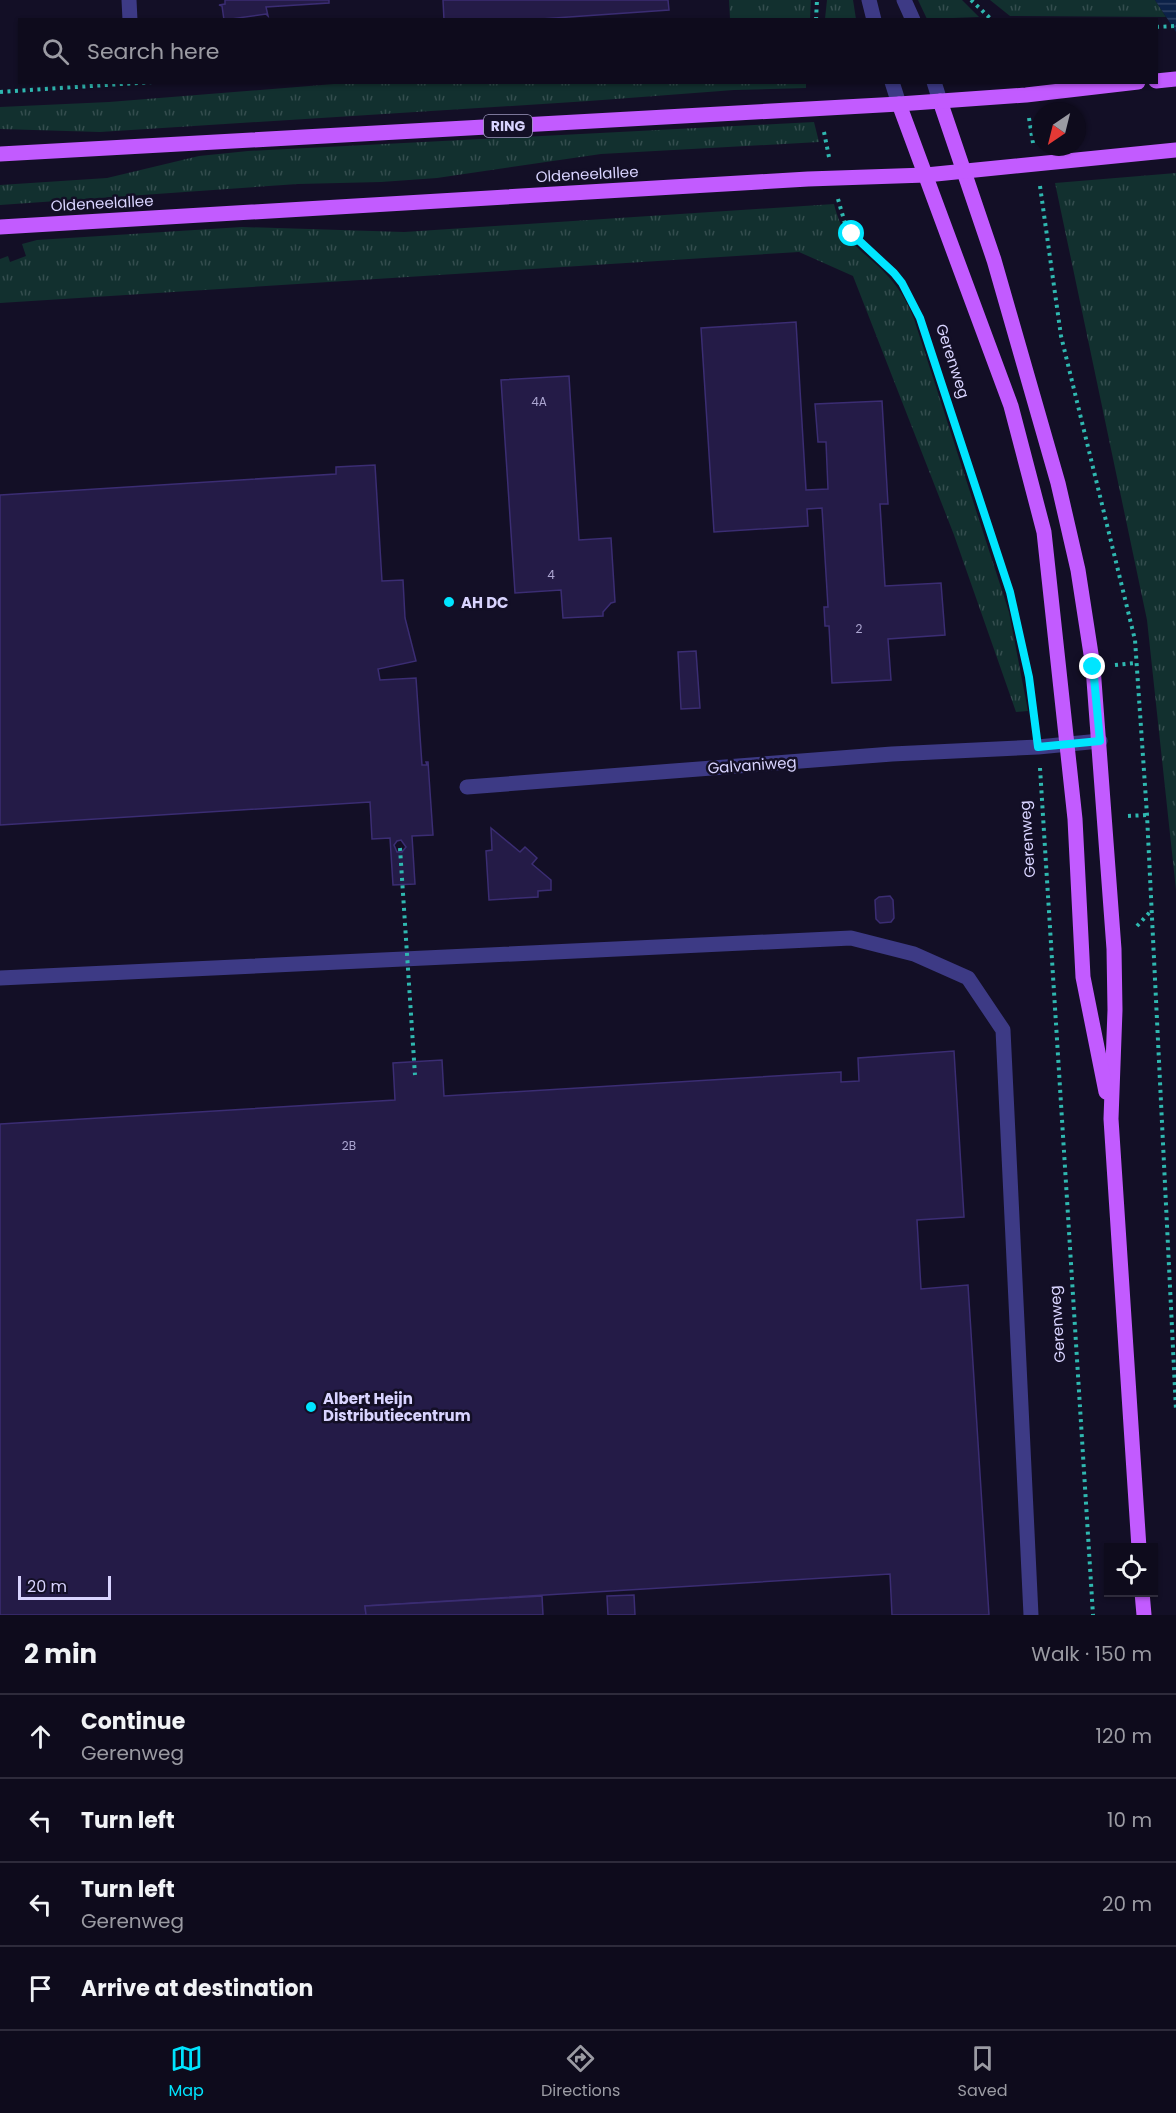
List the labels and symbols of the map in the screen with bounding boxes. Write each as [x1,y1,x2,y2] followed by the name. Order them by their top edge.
[1032,102,1086,156] north arrow
[484,115,532,137] road number: RING
[535,161,639,187] street label: Oldeneelallee
[50,190,154,216] street label: Oldeneelallee
[838,220,864,246] route start
[931,321,975,401] street label: Gerenweg
[531,393,547,410] house number: 4A
[547,566,555,583] house number: 4
[461,592,509,613] place label: AH DC
[442,595,456,609] marker: AH DC
[856,620,863,637] house number: 2
[1079,653,1105,679] route end
[707,751,797,779] street label: Galvaniweg
[1014,800,1040,878] street label: Gerenweg
[342,1137,356,1154] house number: 2B
[1044,1285,1070,1363] street label: Gerenweg
[323,1388,471,1426] place label: Albert Heijn Distributiecentrum
[304,1400,318,1414] marker: Albert Heijn Distributiecentrum
[18,1573,111,1600] scale bar

